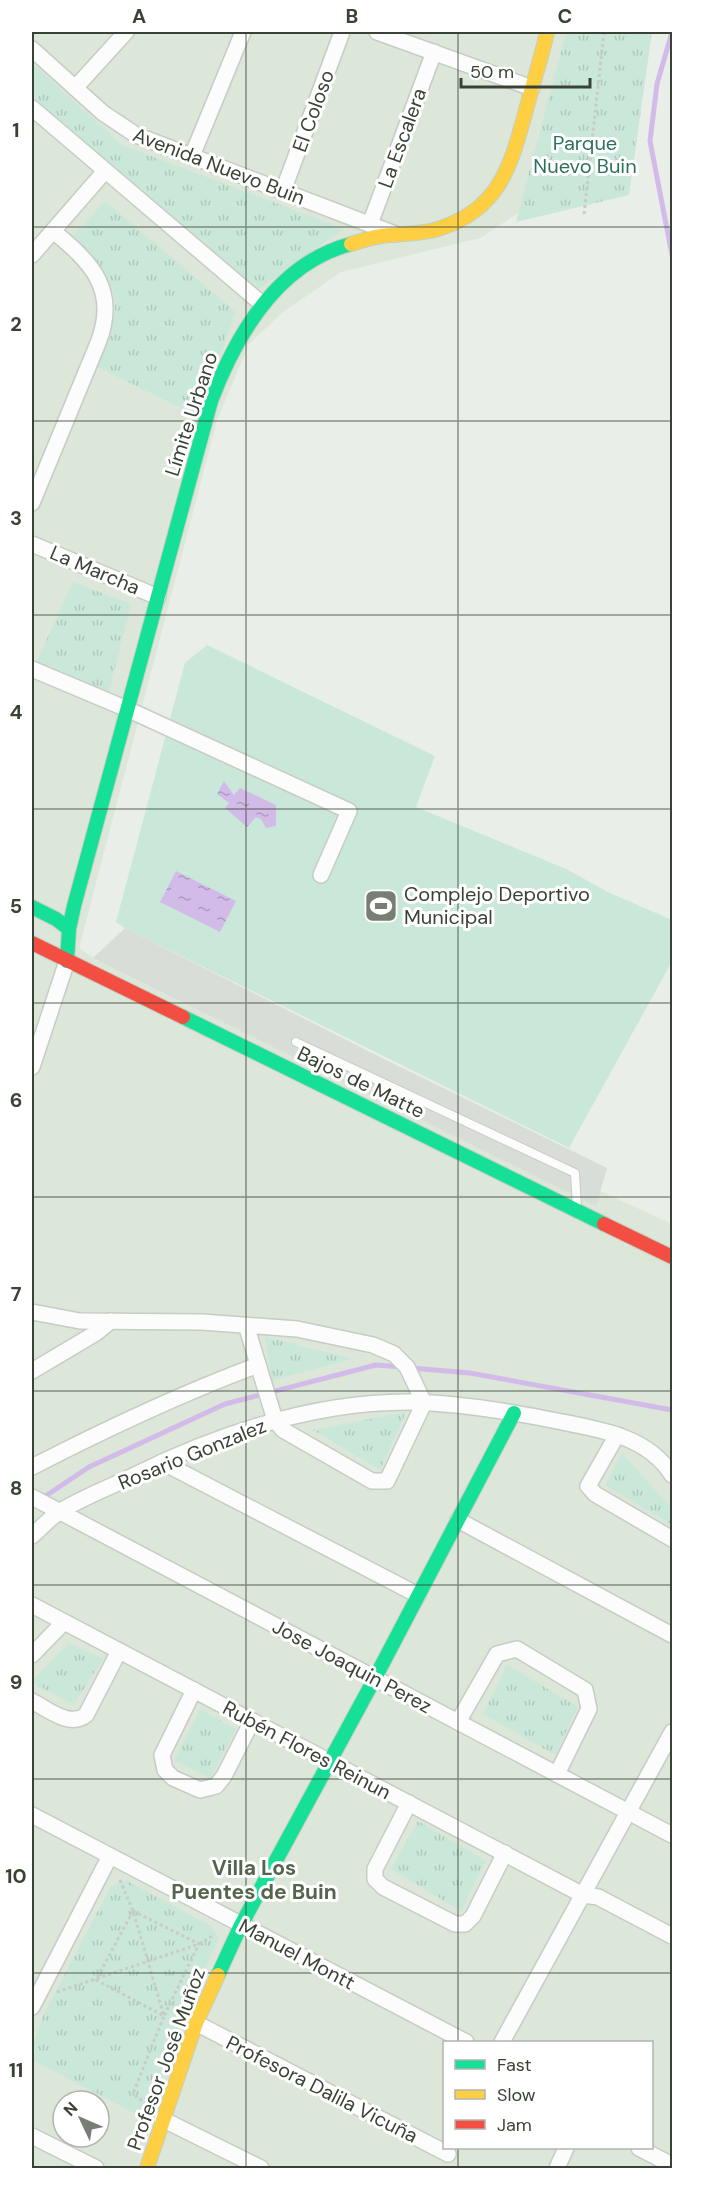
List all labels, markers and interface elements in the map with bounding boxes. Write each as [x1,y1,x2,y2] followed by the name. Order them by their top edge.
[132,3,146,29] text: A
[346,3,358,29] text: B
[558,3,572,29] text: C
[461,51,590,89] scale bar
[470,60,514,84] text: 50 m
[286,66,340,156] street label: El Coloso
[372,84,432,192] street label: La Escalera
[12,117,20,143] text: 1
[129,121,309,211] street label: Avenida Nuevo Buin
[533,130,637,179] park label: Parque Nuevo Buin
[10,311,22,337] text: 2
[159,349,223,479] street label: Límite Urbano
[10,505,22,531] text: 3
[46,539,144,601] street label: La Marcha
[10,699,23,725] text: 4
[404,881,590,930] place label: Complejo Deportivo Municipal
[363,888,399,924] sports icon: Complejo Deportivo Municipal
[10,893,22,919] text: 5
[293,1040,429,1124] street label: Bajos de Matte
[10,1087,22,1113] text: 6
[11,1281,22,1307] text: 7
[114,1413,270,1495] street label: Rosario Gonzalez
[10,1475,22,1501] text: 8
[268,1613,436,1719] street label: Jose Joaquin Perez
[10,1669,22,1695] text: 9
[218,1695,396,1805] street label: Rubén Flores Reinun
[171,1854,337,1906] district label: Villa Los Puentes de Buin
[5,1863,27,1889] text: 10
[235,1913,360,1996] street label: Manuel Montt
[121,1964,211,2154] street label: Profesor José Muñoz
[222,2029,422,2149] street label: Profesora Dalila Vicuña
[443,2041,653,2149] legend
[497,2053,532,2077] text: Fast
[9,2057,23,2083] text: 11
[497,2083,536,2107] text: Slow
[51,2089,111,2149] north arrow
[59,2097,82,2120] text: N
[497,2113,532,2137] text: Jam

